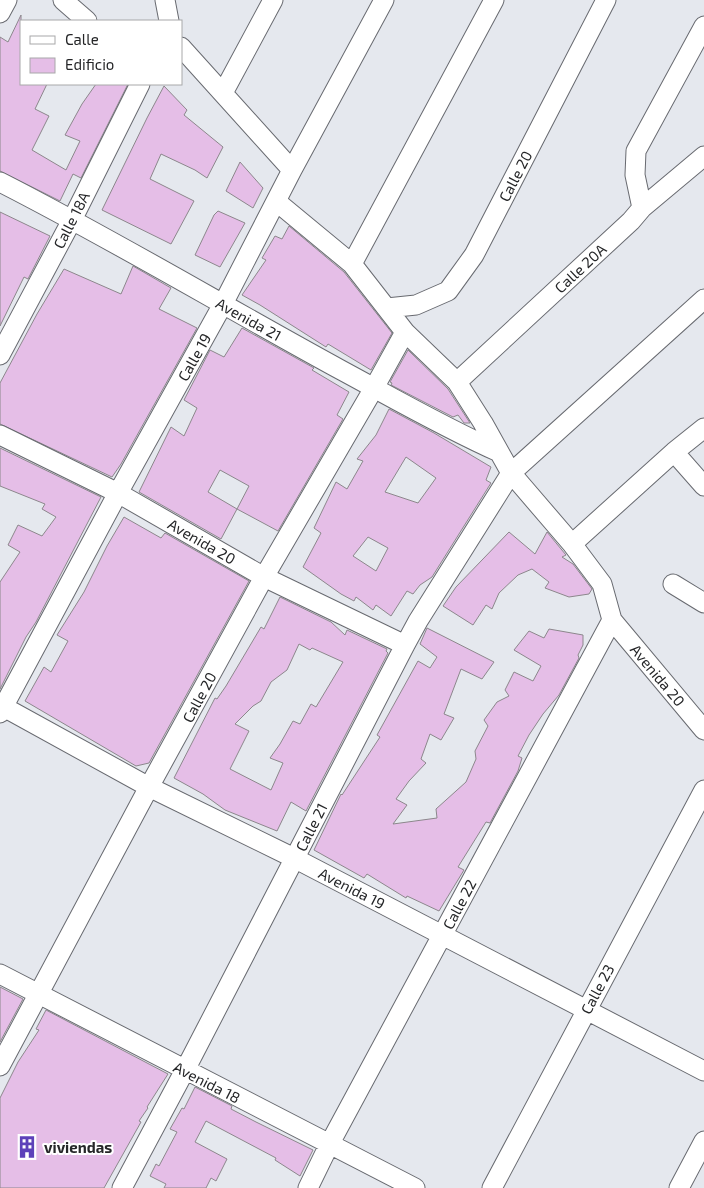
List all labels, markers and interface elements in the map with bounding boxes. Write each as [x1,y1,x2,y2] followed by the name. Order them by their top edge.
[20,20,182,85] legend
[65,30,99,48] text: Calle
[65,55,114,73] text: Edificio
[495,148,535,204] street label: Calle 20
[49,188,93,251] street label: Calle 18A
[550,239,610,296] street label: Calle 20A
[213,294,285,344] street label: Avenida 21
[174,330,214,384] street label: Calle 19
[165,514,239,568] street label: Avenida 20
[627,640,689,710] street label: Avenida 20
[178,669,220,725] street label: Calle 20
[291,800,331,854] street label: Calle 21
[316,864,388,912] street label: Avenida 19
[438,876,480,932] street label: Calle 22
[576,961,618,1017] street label: Calle 23
[171,1057,243,1107] street label: Avenida 18
[14,1134,40,1160] building icon: viviendas
[44,1138,112,1156] place label: viviendas

